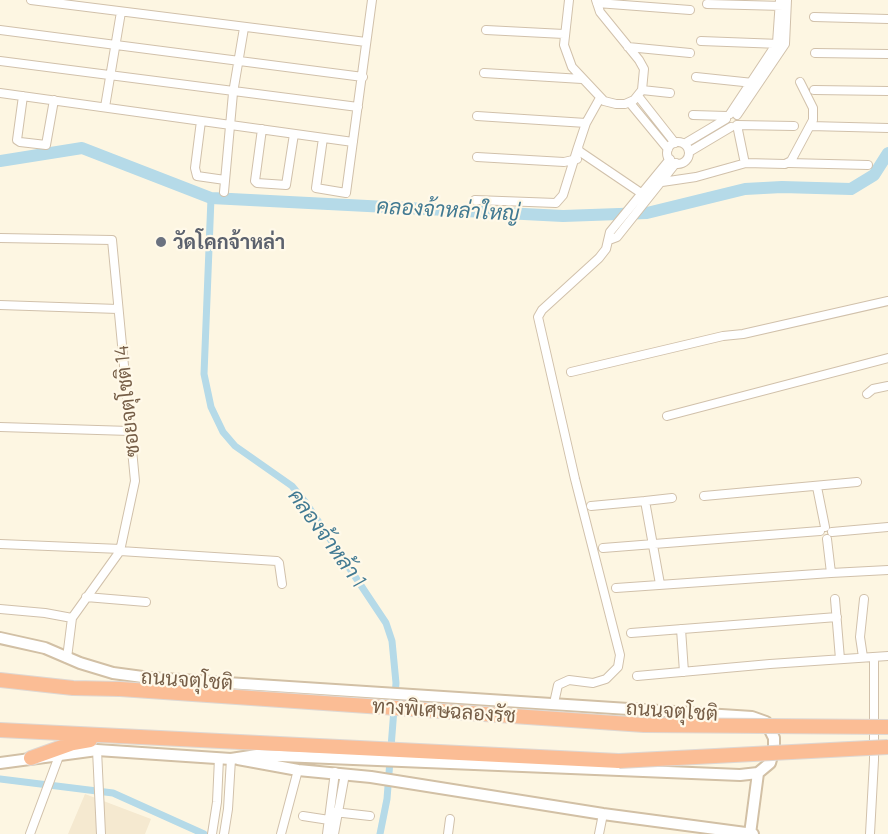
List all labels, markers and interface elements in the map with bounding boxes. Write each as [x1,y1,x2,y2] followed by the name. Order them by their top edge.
[376,194,520,226] water label: คลองจ้าหล่าใหญ่
[173,230,285,254] place label: วัดโคกจ้าหล่า
[154,235,168,249] marker: วัดโคกจ้าหล่า
[109,344,145,458] street label: ซอยจตุโชติ 14
[283,484,371,592] water label: คลองจ้าหล้า 1
[140,665,234,695] street label: ถนนจตุโชติ
[371,694,517,728] street label: ทางพิเศษฉลองรัช
[625,696,719,726] street label: ถนนจตุโชติ

